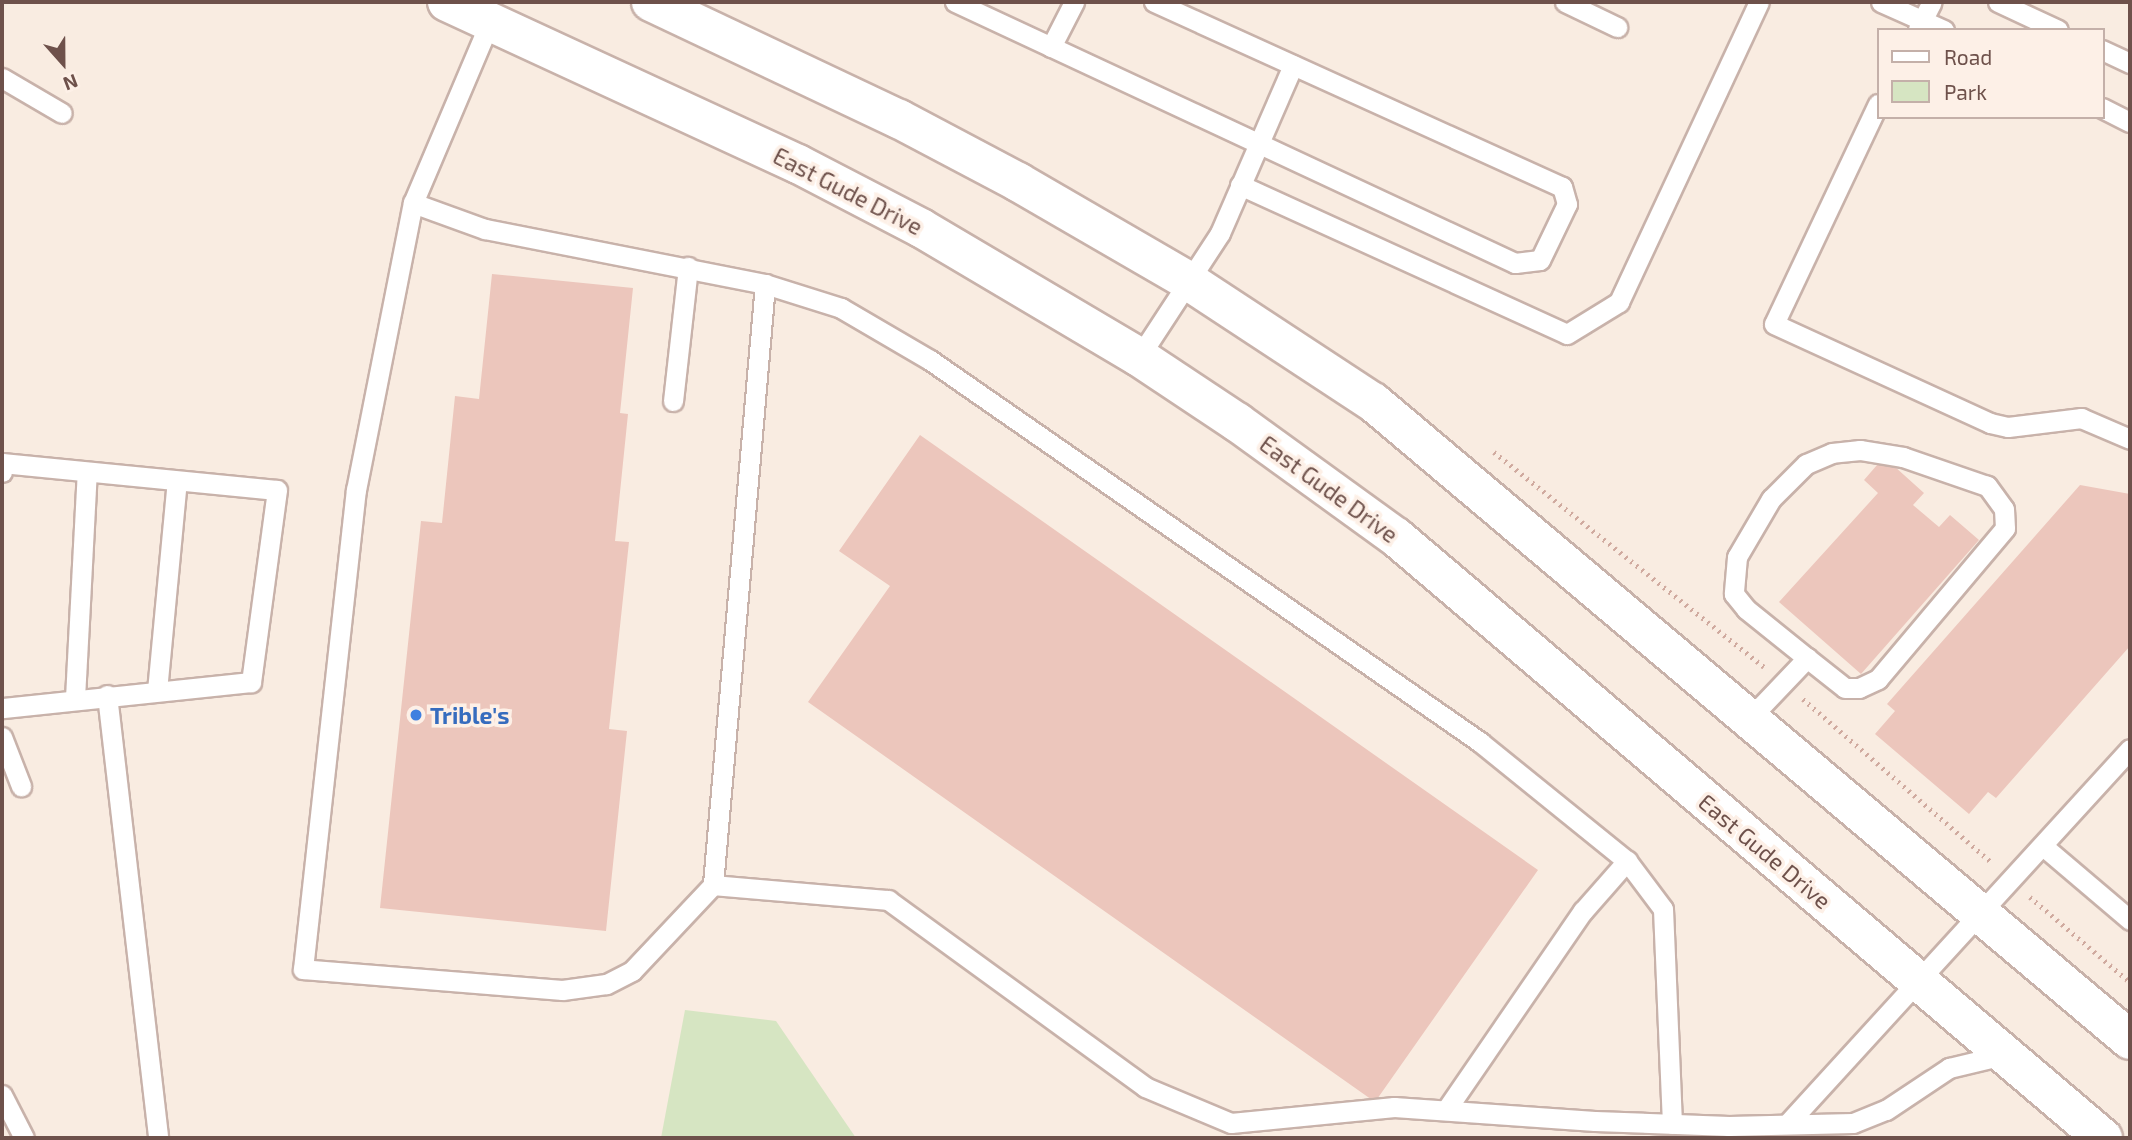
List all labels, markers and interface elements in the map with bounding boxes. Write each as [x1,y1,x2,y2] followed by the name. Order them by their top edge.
[28,28,98,98] north arrow
[1876,28,2104,119] legend
[1944,44,1992,69] text: Road
[60,70,81,96] text: N
[1944,79,1987,104] text: Park
[769,142,927,240] street label: East Gude Drive
[1255,430,1403,548] street label: East Gude Drive
[430,701,509,729] place label: Trible's
[408,707,424,723] marker: Trible's
[1693,788,1837,914] street label: East Gude Drive

